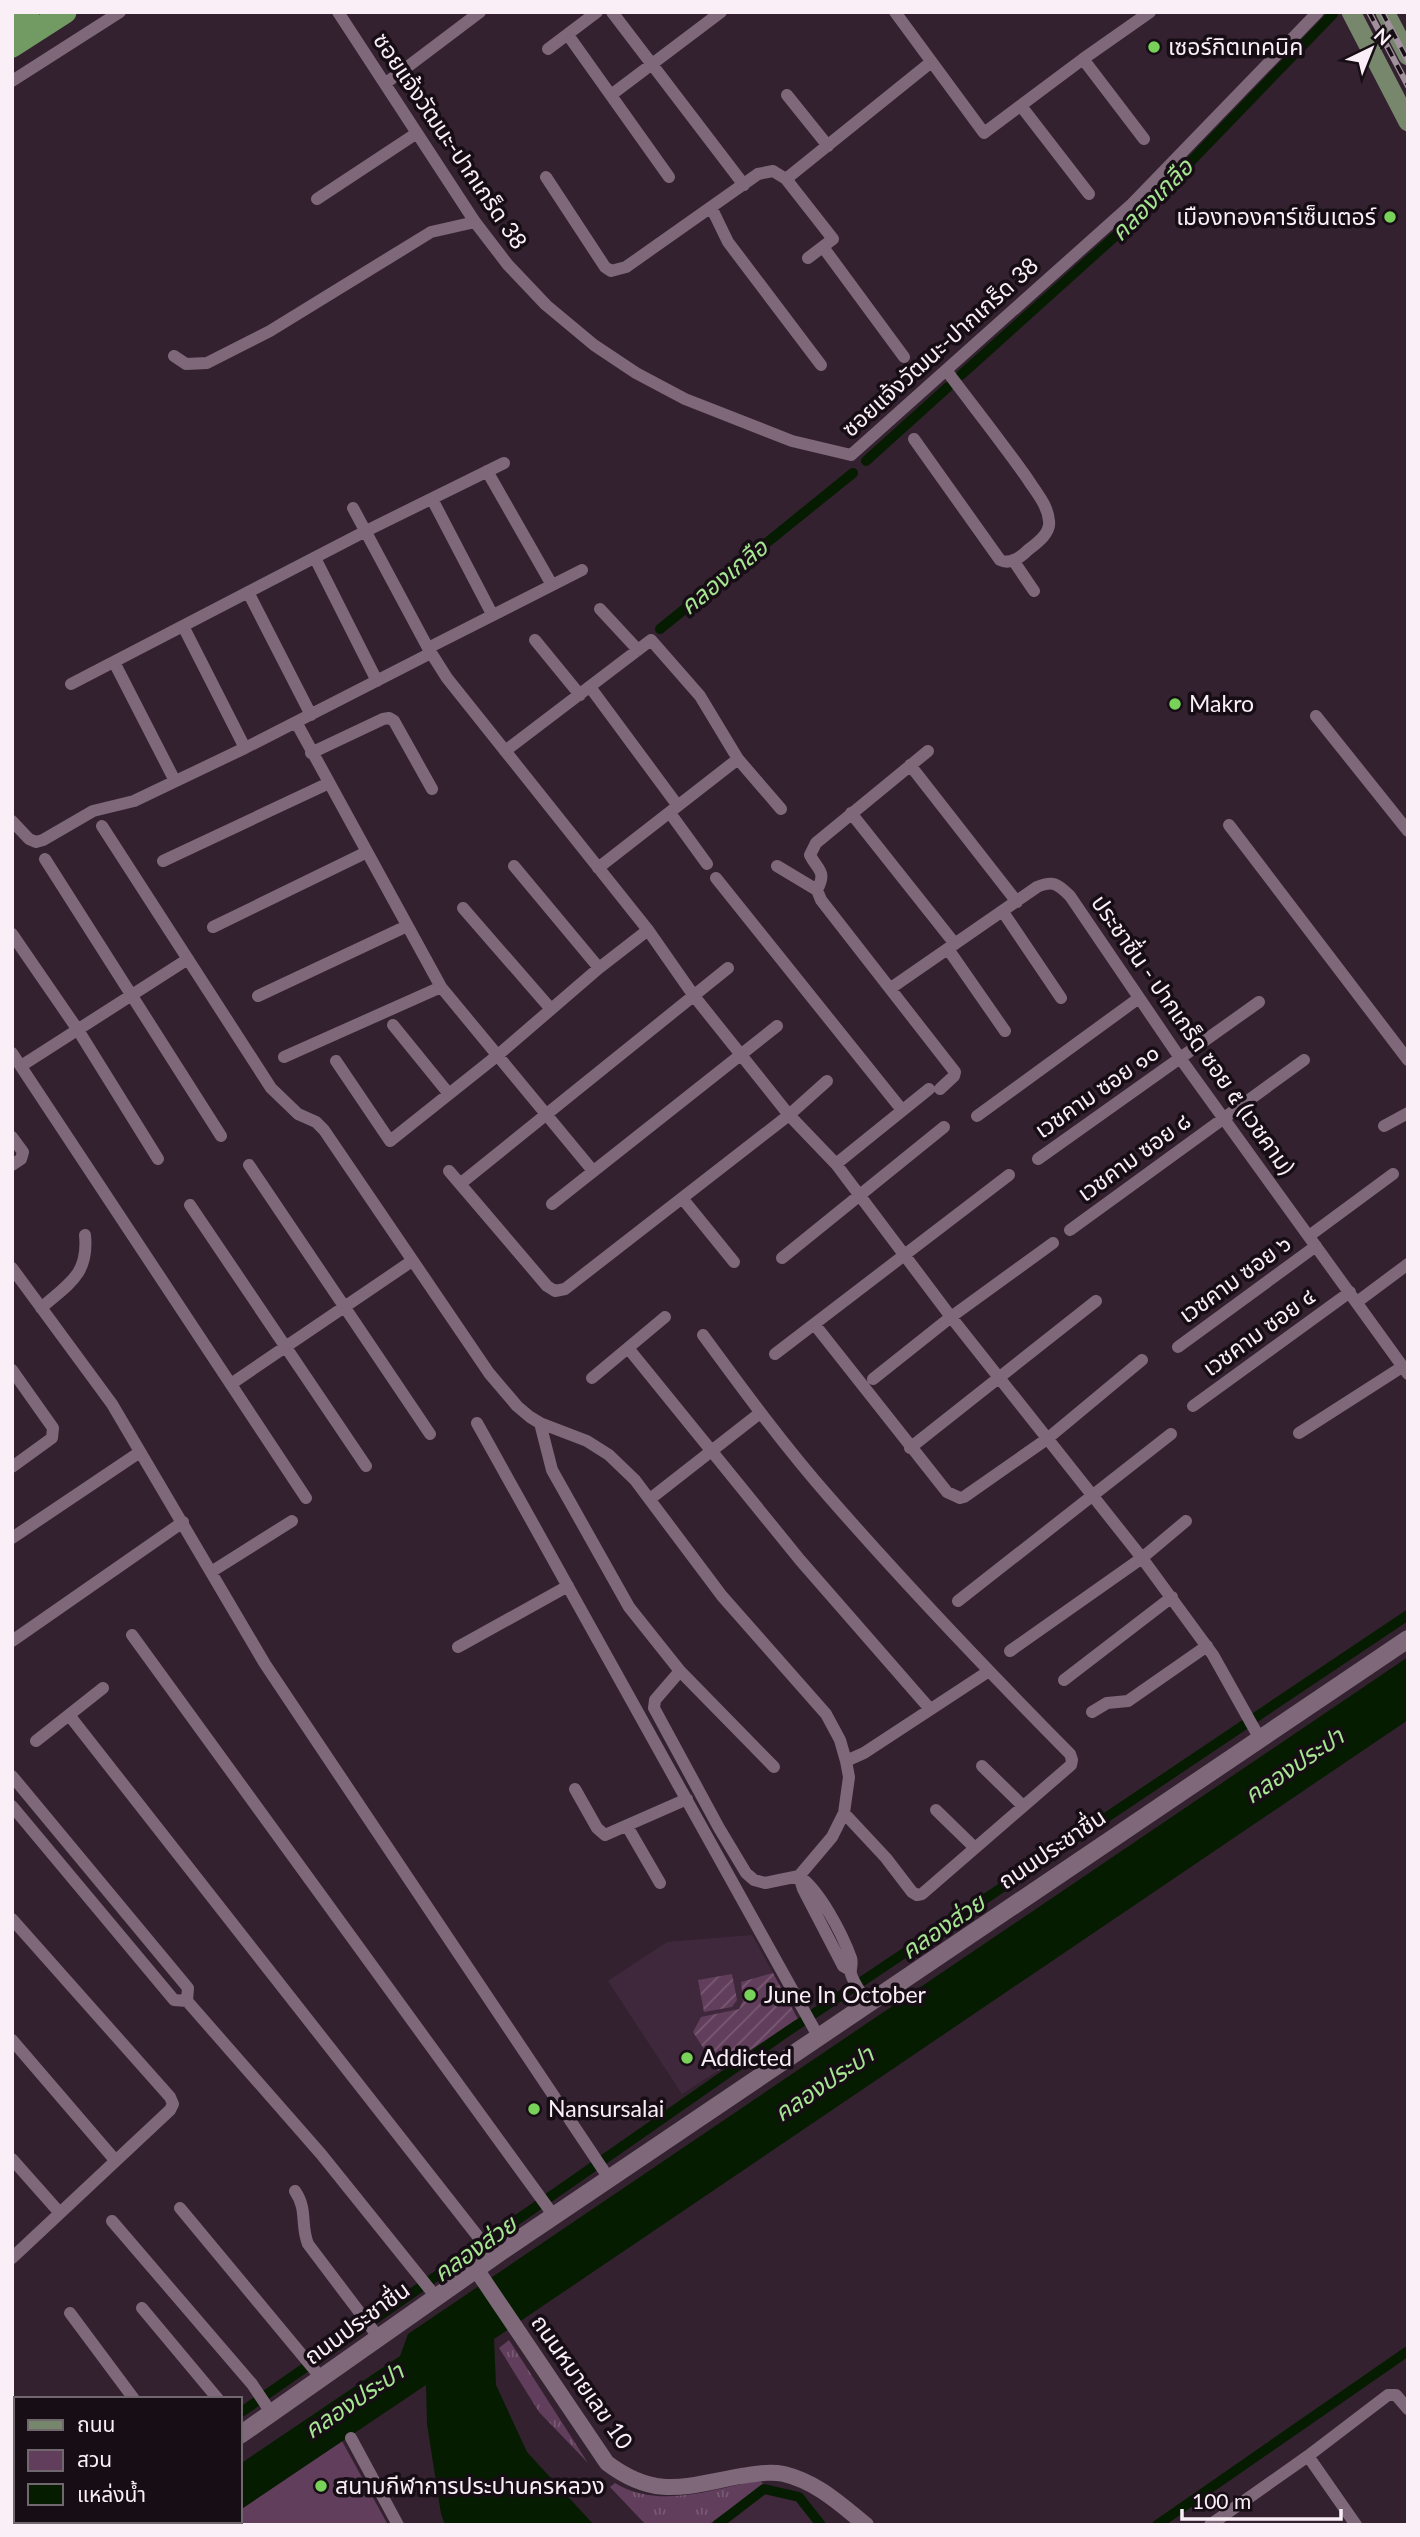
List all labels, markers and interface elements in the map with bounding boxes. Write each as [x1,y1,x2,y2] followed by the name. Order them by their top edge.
[1336,14,1406,84] north arrow
[1370,23,1396,50] text: N
[368,27,534,254] street label: ซอยแจ้งวัฒนะ-ปากเกร็ด 38
[1168,32,1303,60] place label: เซอร์กิตเทคนิค
[1146,39,1162,55] marker: เซอร์กิตเทคนิค
[1104,151,1199,246] water label: คลองเกลือ
[1176,202,1377,230] place label: เมืองทองคาร์เซ็นเตอร์
[1382,209,1398,225] marker: เมืองทองคาร์เซ็นเตอร์
[835,251,1043,442] street label: ซอยแจ้งวัฒนะ-ปากเกร็ด 38
[673,531,774,620] water label: คลองเกลือ
[1189,689,1254,717] place label: Makro
[1167,696,1183,712] marker: Makro
[1086,889,1302,1180] street label: ประชาชื่น - ปากเกร็ด ซอย ๕ (เวชคาม)
[1029,1037,1164,1143] street label: เวชคาม ซอย ๑๐
[1072,1106,1195,1206] street label: เวชคาม ซอย ๘
[1173,1228,1296,1328] street label: เวชคาม ซอย ๖
[1197,1281,1320,1381] street label: เวชคาม ซอย ๔
[1238,1720,1349,1809] water label: คลองประปา
[992,1801,1111,1894] street label: ถนนประชาชื่น
[895,1886,991,1964] water label: คลองส่วย
[764,1980,927,2008] place label: June In October
[742,1987,758,2003] marker: June In October
[768,2038,879,2127] water label: คลองประปา
[701,2043,792,2071] place label: Addicted
[679,2050,695,2066] marker: Addicted
[548,2094,664,2122] place label: Nansursalai
[526,2101,542,2117] marker: Nansursalai
[427,2208,523,2287] water label: คลองส่วย
[298,2274,415,2370] street label: ถนนประชาชื่น
[526,2309,639,2454] street label: ถนนหมายเลข 10
[298,2355,409,2444] water label: คลองประปา
[14,2397,242,2523] legend
[77,2411,115,2436] text: ถนน
[77,2446,112,2471] text: สวน
[335,2471,605,2499] place label: สนามกีฬาการประปานครหลวง
[313,2478,329,2494] marker: สนามกีฬาการประปานครหลวง
[1182,2478,1341,2522] scale bar
[77,2480,146,2506] text: แหล่งน้ำ
[1192,2488,1251,2513] text: 100 m

